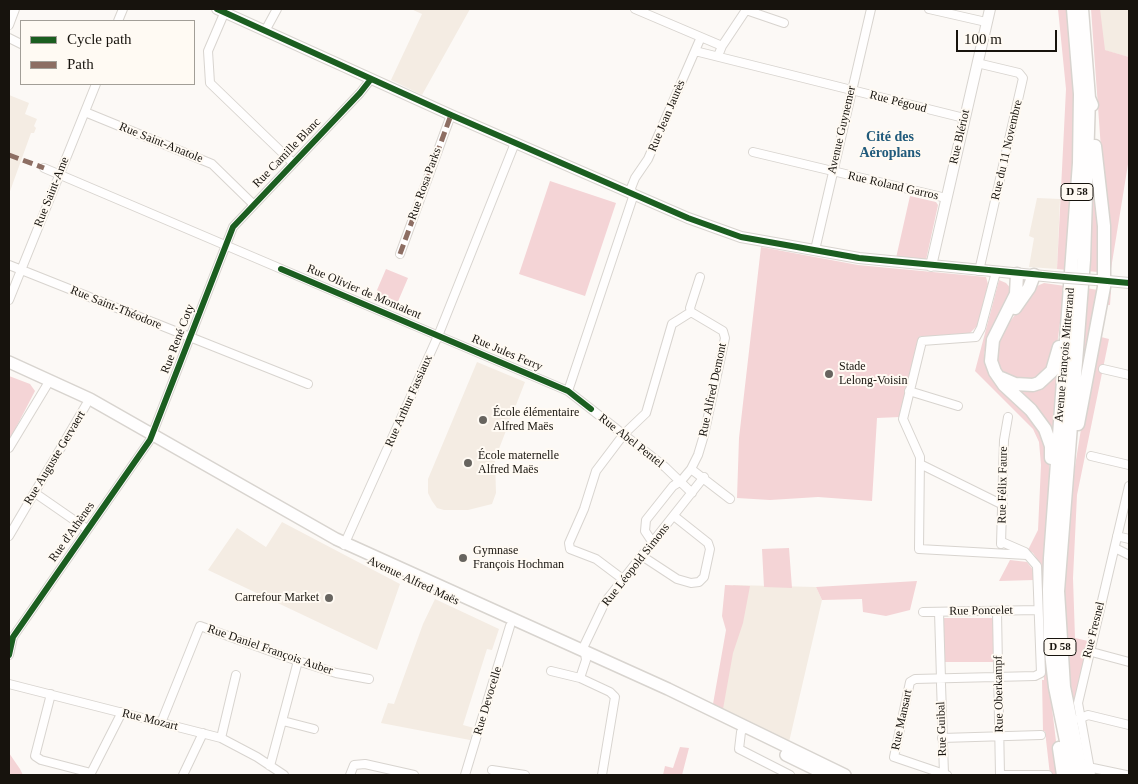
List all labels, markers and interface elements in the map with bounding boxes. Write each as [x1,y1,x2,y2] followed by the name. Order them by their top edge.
[20,20,195,85] legend
[958,20,1059,52] scale bar
[67,31,132,47] text: Cycle path
[964,31,1002,47] text: 100 m
[67,56,94,72] text: Path
[645,78,689,154] street label: Rue Jean Jaurès
[825,84,859,176] street label: Avenue Guynemer
[868,88,928,116] street label: Rue Pégoud
[988,98,1026,202] street label: Rue du 11 Novembre
[947,108,973,166] street label: Rue Blériot
[250,115,324,191] street label: Rue Camille Blanc
[117,120,205,166] street label: Rue Saint-Anatole
[859,129,921,162] district label: Cité des Aéroplans
[405,146,445,222] street label: Rue Rosa Parks
[31,155,73,229] street label: Rue Saint-Ame
[846,169,940,203] street label: Rue Roland Garros
[1061,183,1093,200] road number: D 58
[305,261,423,323] street label: Rue Olivier de Montalent
[68,283,164,333] street label: Rue Saint-Théodore
[1052,287,1078,423] street label: Avenue François Mitterrand
[158,302,198,376] street label: Rue René Coty
[470,332,544,374] street label: Rue Jules Ferry
[696,342,730,438] street label: Rue Alfred Demont
[382,353,436,449] street label: Rue Arthur Fassiaux
[839,360,907,388] place label: Stade Lelong-Voisin
[823,368,835,380] marker: Stade Lelong-Voisin
[493,406,579,434] place label: École élémentaire Alfred Maës
[21,408,89,508] street label: Rue Auguste Gervaert
[596,411,666,471] street label: Rue Abel Pentel
[477,414,489,426] marker: École élémentaire Alfred Maës
[995,446,1011,524] street label: Rue Félix Faure
[478,449,559,477] place label: École maternelle Alfred Maës
[462,457,474,469] marker: École maternelle Alfred Maës
[46,499,98,565] street label: Rue d'Athènes
[599,521,673,609] street label: Rue Léopold Simons
[473,544,564,572] place label: Gymnase François Hochman
[457,552,469,564] marker: Gymnase François Hochman
[365,553,461,609] street label: Avenue Alfred Maës
[235,591,319,605] place label: Carrefour Market
[323,592,335,604] marker: Carrefour Market
[1080,600,1108,660] street label: Rue Fresnel
[949,603,1013,619] street label: Rue Poncelet
[205,622,335,678] street label: Rue Daniel François Auber
[1044,638,1076,656] road number: D 58
[991,655,1007,733] street label: Rue Oberkampf
[471,665,505,737] street label: Rue Devocelle
[889,688,915,752] street label: Rue Mansart
[934,701,950,757] street label: Rue Guibal
[121,706,179,734] street label: Rue Mozart

